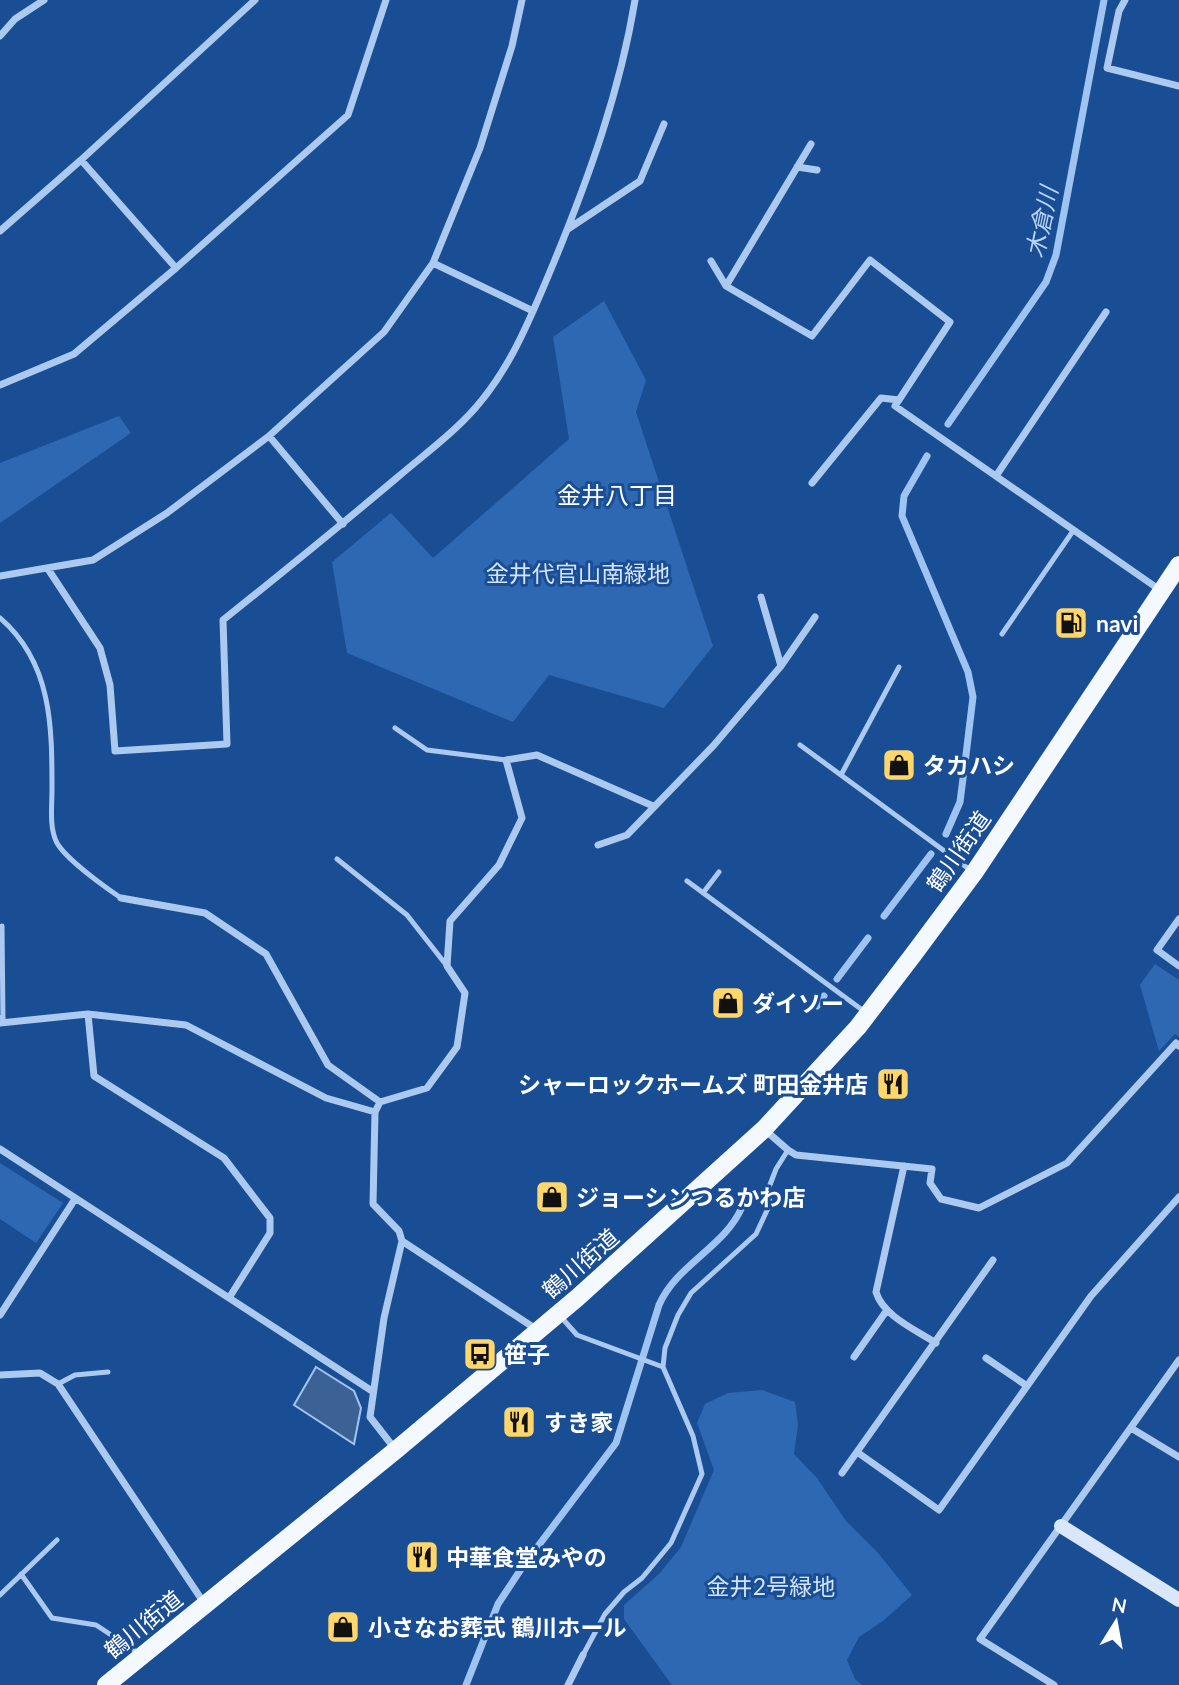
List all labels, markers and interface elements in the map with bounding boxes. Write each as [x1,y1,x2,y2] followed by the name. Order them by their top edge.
[1019,181,1063,260] water label: 木倉川
[557,480,677,509] district label: 金井八丁目
[486,559,670,587] park label: 金井代官山南緑地
[1052,604,1090,642] fuel station icon: navi
[1096,609,1138,637] place label: navi
[880,746,918,784] shop icon: タカハシ
[923,751,1015,779] place label: タカハシ
[920,805,996,897] street label: 鶴川街道
[709,984,747,1022] shop icon: ダイソー
[752,989,844,1017] place label: ダイソー
[874,1065,912,1103] restaurant icon: シャーロックホームズ 町田金井店
[518,1070,868,1098] place label: シャーロックホームズ 町田金井店
[533,1178,571,1216] shop icon: ジョーシンつるかわ店
[576,1183,806,1211] place label: ジョーシンつるかわ店
[536,1222,624,1304] street label: 鶴川街道
[461,1335,499,1373] bus stop icon: 笹子
[504,1340,550,1368] place label: 笹子
[500,1403,538,1441] restaurant icon: すき家
[544,1408,613,1436] place label: すき家
[403,1538,441,1576] restaurant icon: 中華食堂みやの
[446,1543,607,1571] place label: 中華食堂みやの
[707,1572,835,1600] park label: 金井2号緑地
[98,1584,188,1664] street label: 鶴川街道
[1081,1587,1151,1657] north arrow
[1110,1592,1129,1618] text: N
[324,1608,362,1646] shop icon: 小さなお葬式 鶴川ホール
[368,1613,627,1641] place label: 小さなお葬式 鶴川ホール

